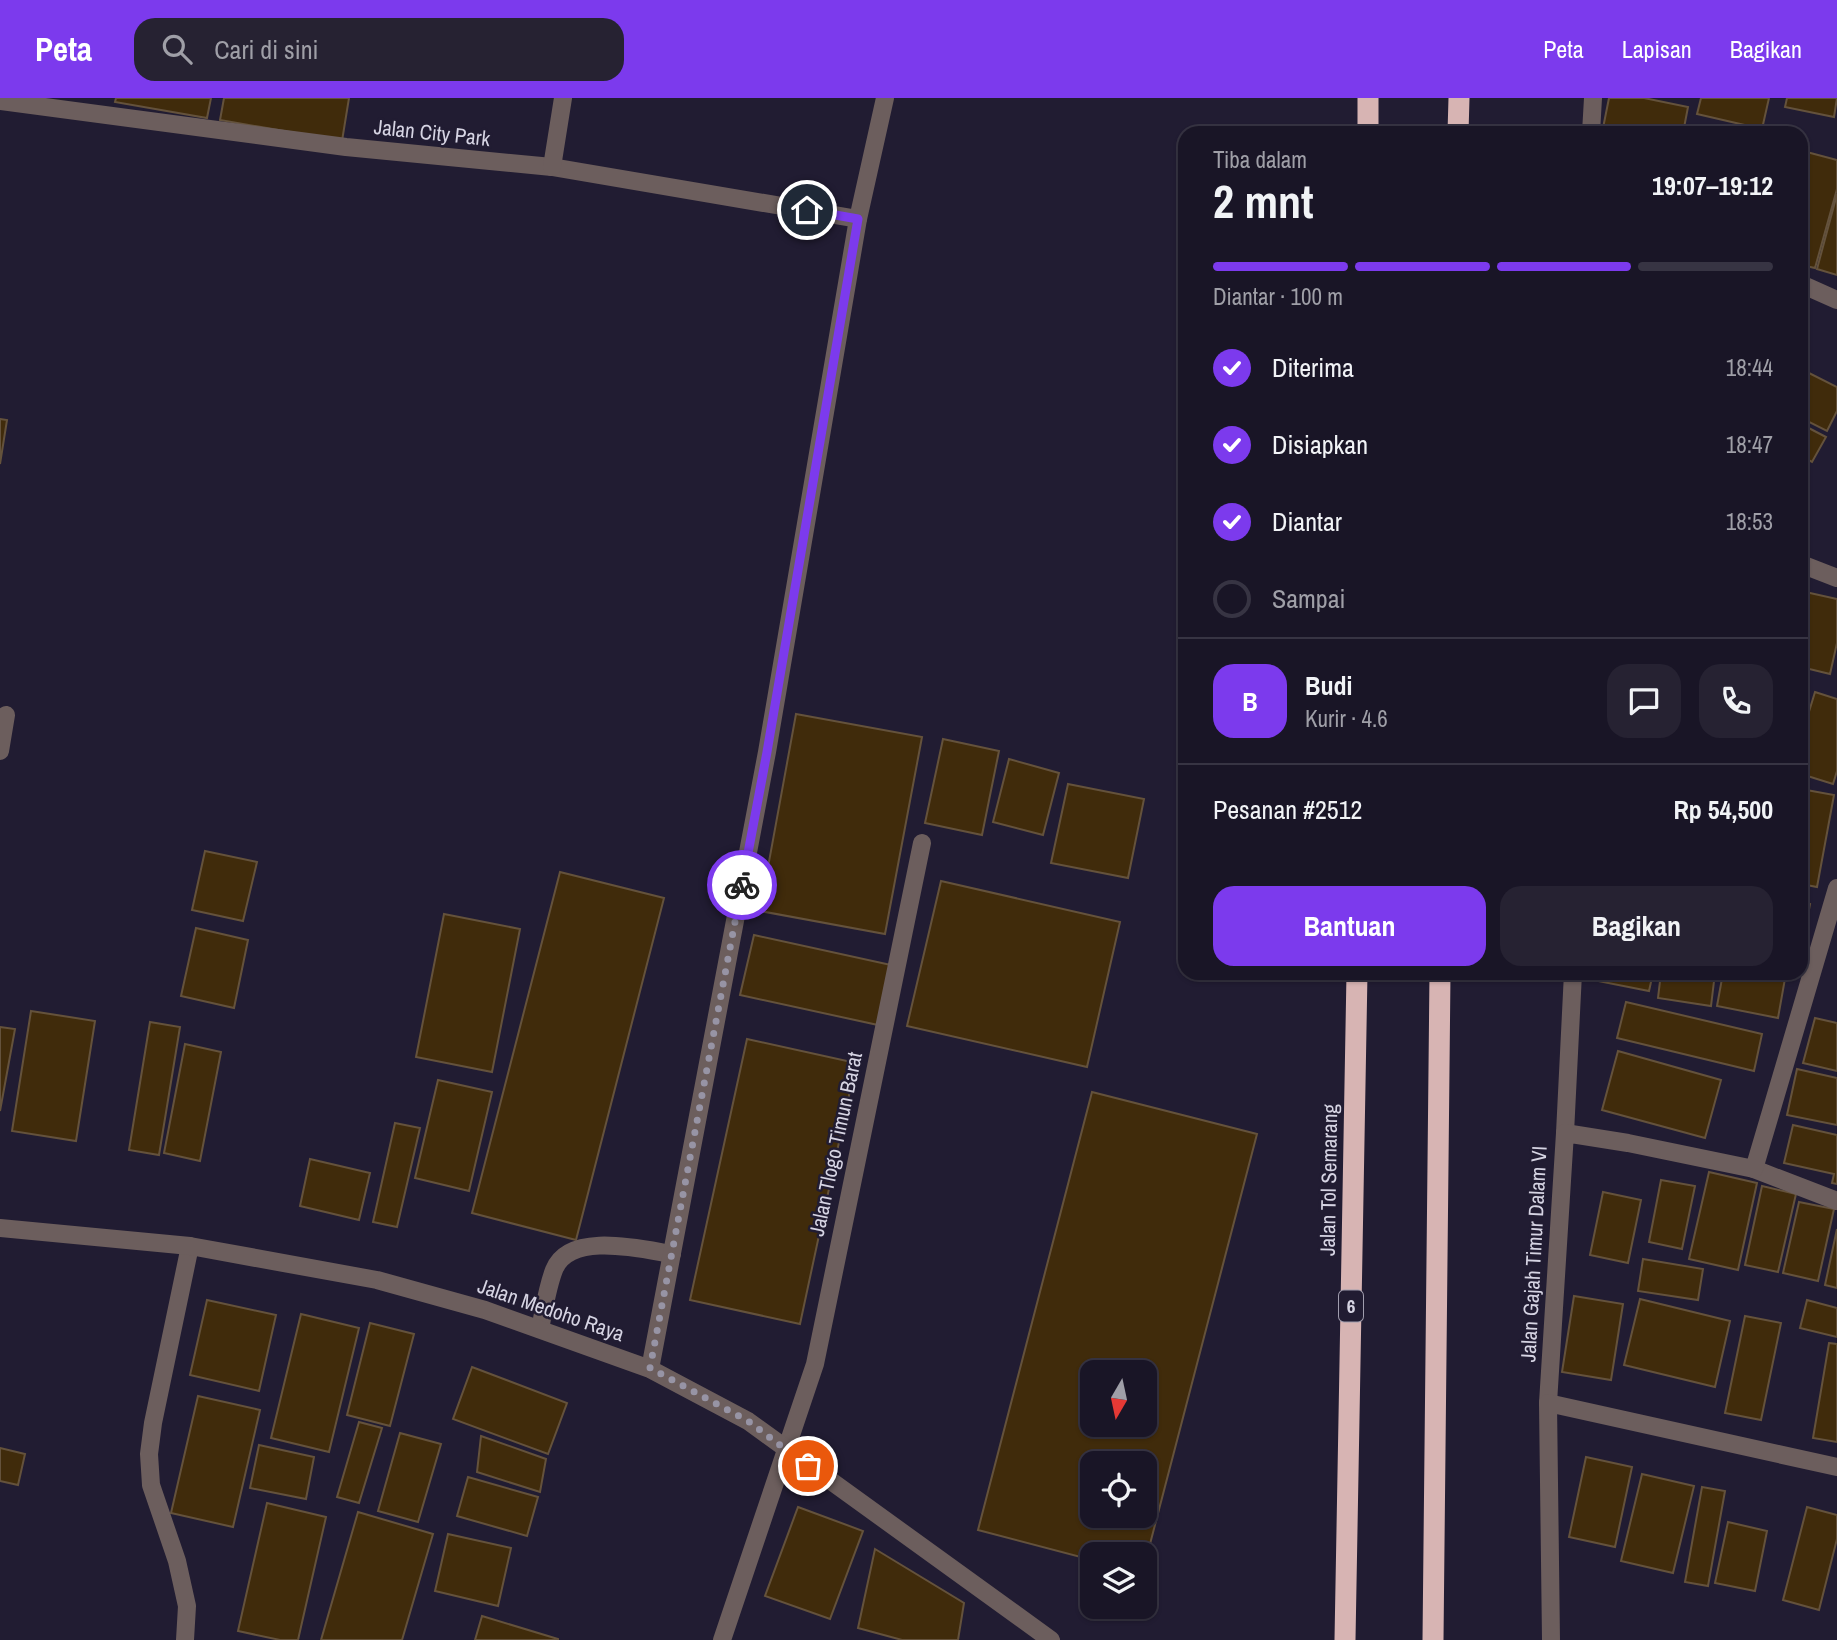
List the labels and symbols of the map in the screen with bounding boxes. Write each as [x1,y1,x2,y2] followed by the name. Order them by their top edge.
[372,112,492,153] street label: Jalan City Park
[777,180,837,240] pin
[707,850,777,920] courier
[802,1049,869,1239] street label: Jalan Tlogo Timun Barat
[1313,1103,1344,1256] street label: Jalan Tol Semarang
[1513,1145,1554,1363] street label: Jalan Gajah Timur Dalam VI
[474,1271,629,1348] street label: Jalan Medoho Raya
[1339,1290,1363,1322] road number: 6
[1080,1360,1157,1437] north arrow
[778,1436,838,1496] pin

